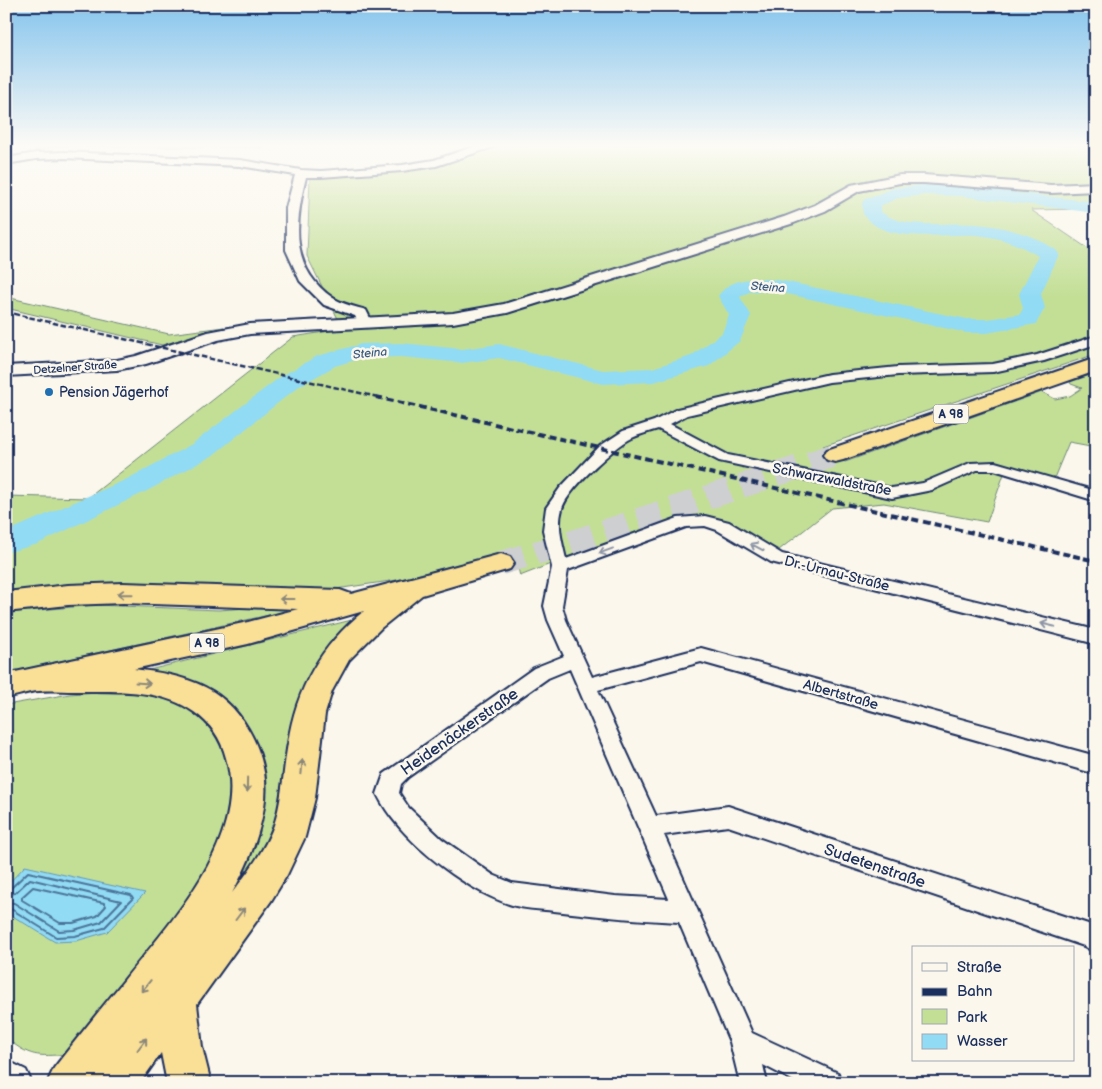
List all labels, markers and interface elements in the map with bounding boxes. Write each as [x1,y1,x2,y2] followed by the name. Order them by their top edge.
[750,279,786,296] water label: Steina
[352,344,388,363] water label: Steina
[33,358,118,377] street label: Detzelner Straße
[59,384,170,401] place label: Pension Jägerhof
[43,386,55,398] marker: Pension Jägerhof
[934,404,968,424] road number: A 98
[771,460,893,499] street label: Schwarzwaldstraße
[750,542,765,551] one-way arrow
[599,547,614,556] one-way arrow
[782,552,891,595] street label: Dr.-Urnau-Straße
[117,589,134,599] one-way arrow
[279,594,296,604] one-way arrow
[1041,620,1057,629] one-way arrow
[190,634,224,652] road number: A 98
[801,676,880,713] street label: Albertstraße
[135,679,151,688] one-way arrow
[398,684,523,780] street label: Heidenäckerstraße
[297,760,307,776] one-way arrow
[243,777,252,793] one-way arrow
[821,840,928,893] street label: Sudetenstraße
[234,908,245,921] one-way arrow
[912,946,1074,1062] legend
[957,958,1002,977] text: Straße
[141,979,151,993] one-way arrow
[957,982,993,1001] text: Bahn
[957,1008,988,1027] text: Park
[957,1032,1008,1051] text: Wasser
[137,1037,147,1051] one-way arrow

